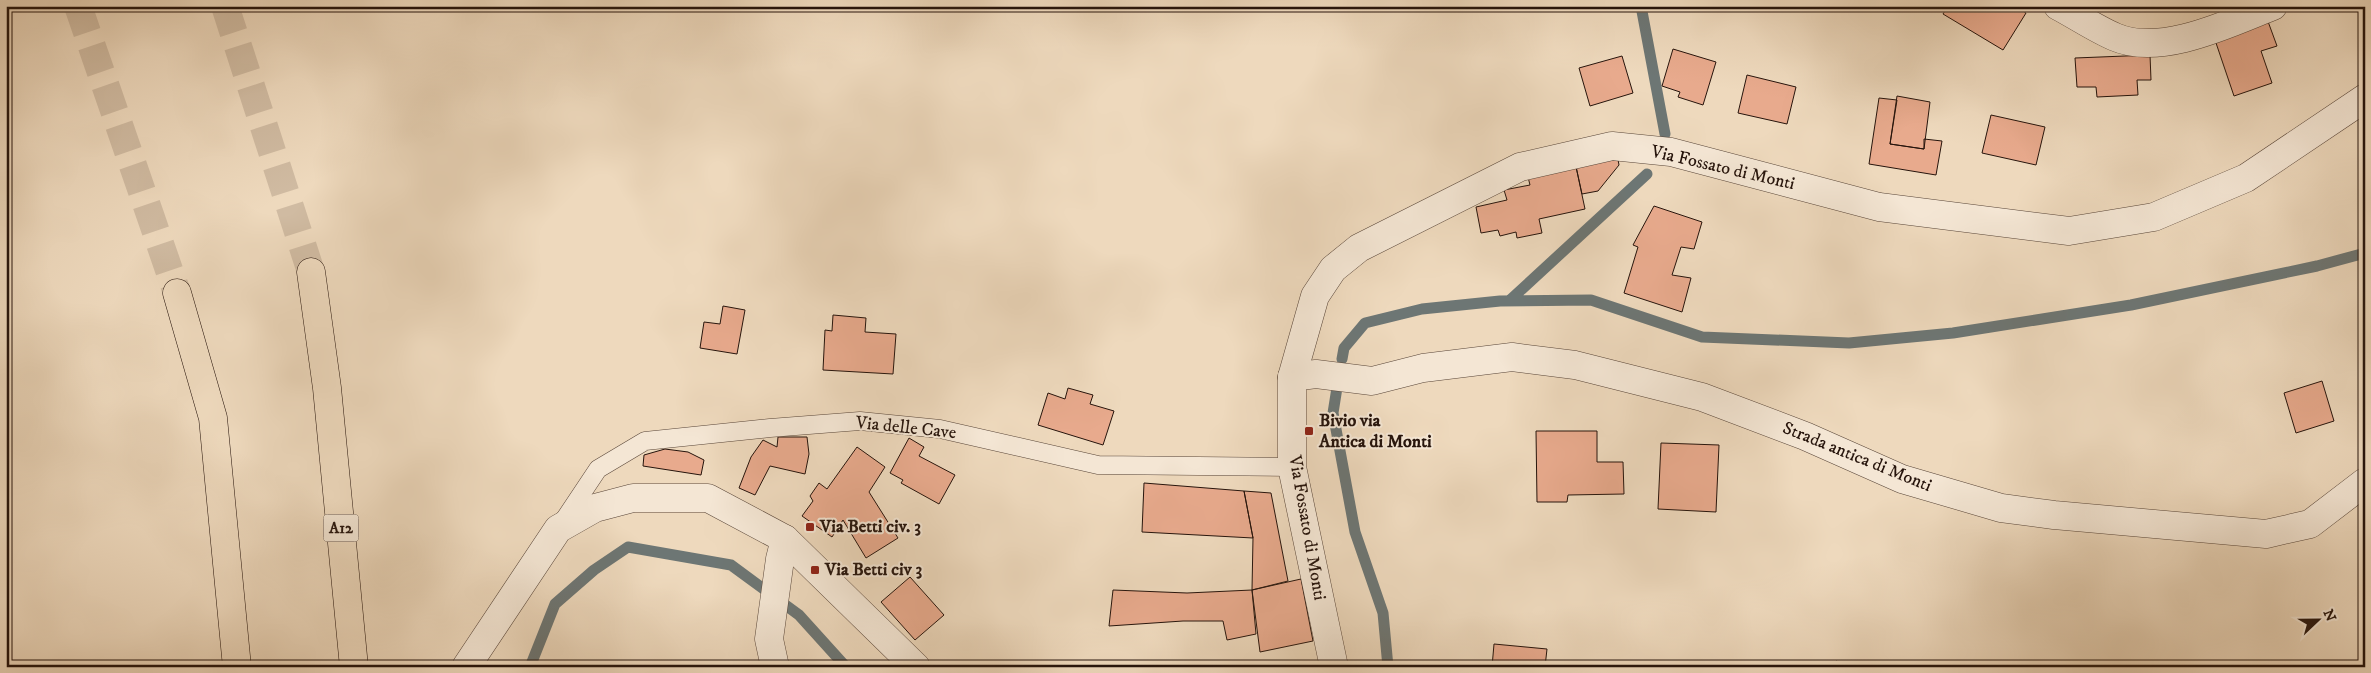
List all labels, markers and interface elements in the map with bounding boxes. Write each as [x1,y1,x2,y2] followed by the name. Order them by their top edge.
[1648,141,1797,195] street label: Via Fossato di Monti
[1318,410,1432,453] place label: Bivio via Antica di Monti
[854,412,957,444] street label: Via delle Cave
[1779,417,1935,497] street label: Strada antica di Monti
[1303,425,1315,437] marker: Bivio via Antica di Monti
[1283,453,1331,602] street label: Via Fossato di Monti
[324,514,358,542] road number: A12
[819,516,921,538] place label: Via Betti civ. 3
[804,521,816,533] marker: Via Betti civ. 3
[824,559,922,581] place label: Via Betti civ 3
[809,564,821,576] marker: Via Betti civ 3
[2294,596,2344,646] north arrow
[2319,607,2340,625] text: N

